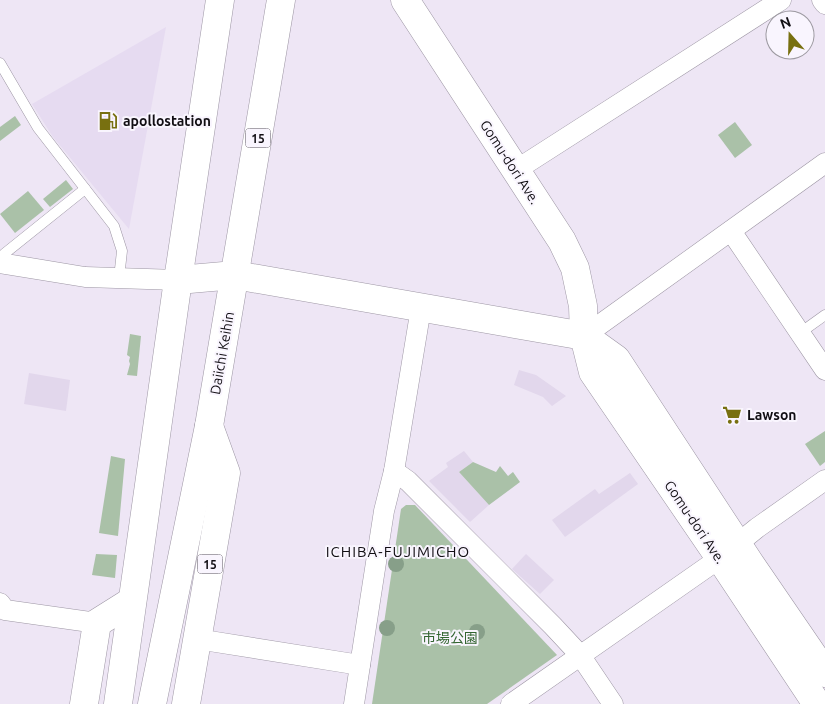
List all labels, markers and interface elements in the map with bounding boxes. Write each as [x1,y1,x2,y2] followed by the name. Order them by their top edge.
[765,10,815,60] north arrow
[778,13,793,32] text: N
[97,110,119,132] fuel station icon: apollostation
[123,113,211,129] place label: apollostation
[477,117,543,207] street label: Gomu-dori Ave.
[246,128,270,148] road number: 15
[207,310,237,396] street label: Daiichi Keihin
[721,404,743,426] supermarket icon: Lawson
[747,407,797,423] place label: Lawson
[661,477,729,567] street label: Gomu-dori Ave.
[326,543,470,560] district label: ICHIBA-FUJIMICHO
[198,554,222,574] road number: 15
[422,630,478,646] park label: 市場公園

